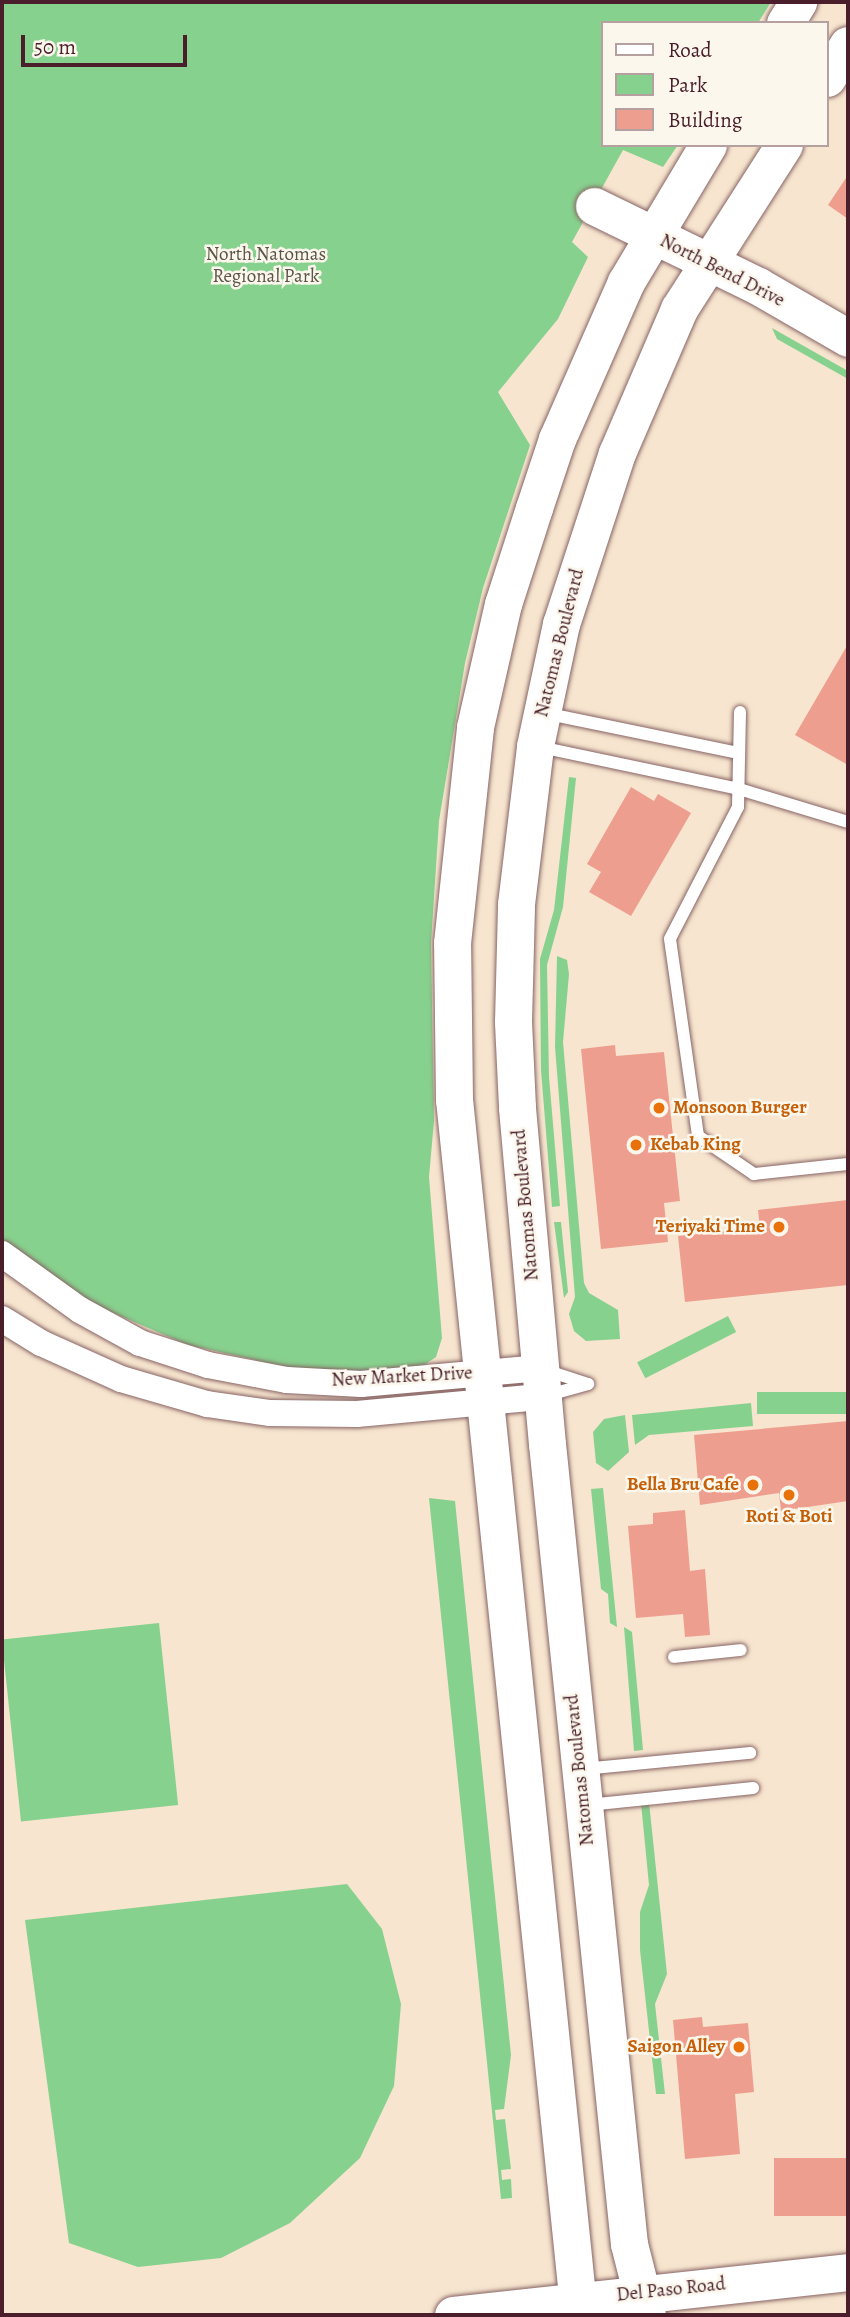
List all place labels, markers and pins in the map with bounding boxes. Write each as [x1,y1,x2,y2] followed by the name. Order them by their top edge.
[673,1097,807,1119] place label: Monsoon Burger
[651,1100,667,1116] marker: Monsoon Burger
[650,1134,741,1156] place label: Kebab King
[628,1137,644,1153] marker: Kebab King
[656,1216,765,1238] place label: Teriyaki Time
[771,1219,787,1235] marker: Teriyaki Time
[627,1474,739,1496] place label: Bella Bru Cafe
[745,1477,761,1493] marker: Bella Bru Cafe
[781,1487,797,1503] marker: Roti & Boti
[746,1506,832,1528] place label: Roti & Boti
[628,2036,725,2058] place label: Saigon Alley
[731,2039,747,2055] marker: Saigon Alley

